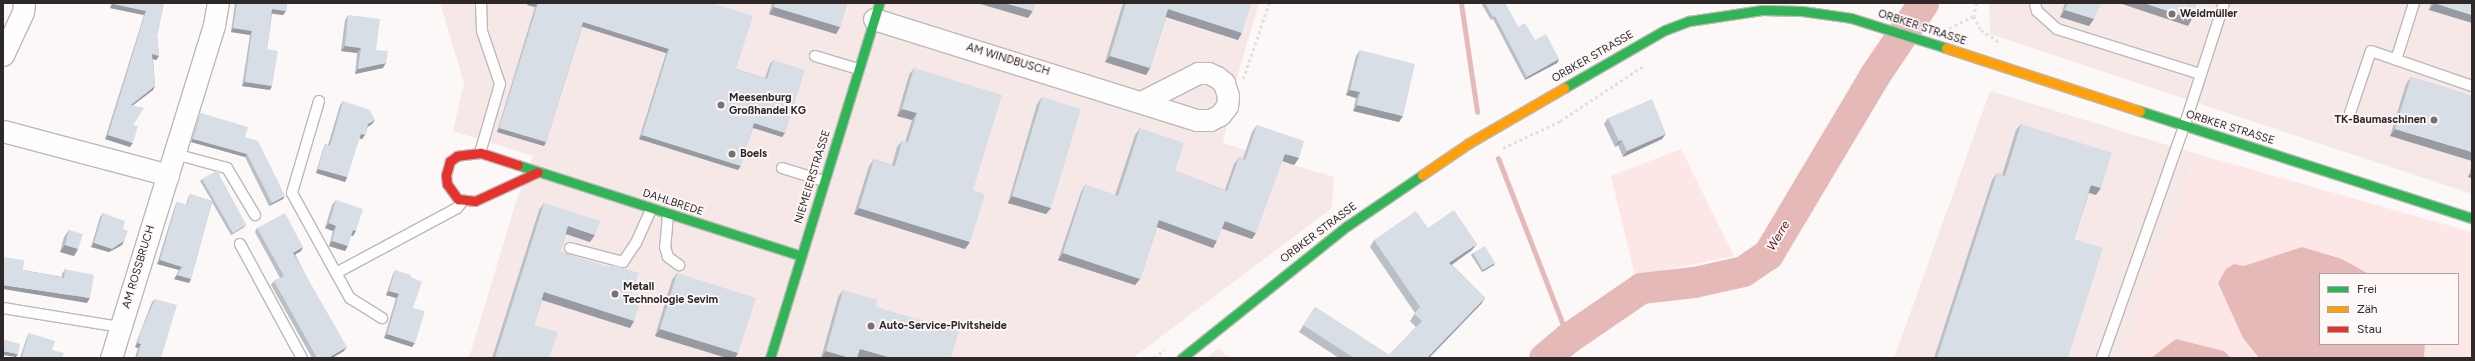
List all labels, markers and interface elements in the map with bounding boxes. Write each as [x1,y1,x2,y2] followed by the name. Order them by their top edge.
[1876,7,1968,49] street label: ORBKER STRASSE
[2180,7,2237,21] place label: Weidmüller
[2167,9,2177,19] marker: Weidmüller
[1550,28,1636,86] street label: ORBKER STRASSE
[965,41,1051,79] street label: AM WINDBUSCH
[729,92,806,118] place label: Meesenburg Großhandel KG
[716,100,726,110] marker: Meesenburg Großhandel KG
[2184,108,2276,148] street label: ORBKER STRASSE
[2335,113,2426,127] place label: TK-Baumaschinen
[2429,115,2439,125] marker: TK-Baumaschinen
[792,128,834,226] street label: NIEMEIERSTRASSE
[740,147,767,161] place label: Boels
[727,149,737,159] marker: Boels
[641,187,705,219] street label: DAHLBREDE
[1278,200,1360,266] street label: ORBKER STRASSE
[1765,218,1793,254] water label: Werre
[120,224,158,310] street label: AM ROSSBRUCH
[2319,273,2459,345] legend
[623,281,718,307] place label: Metall Technologie Sevim
[2357,282,2377,296] text: Frei
[610,289,620,299] marker: Metall Technologie Sevim
[2357,302,2378,316] text: Zäh
[879,319,1007,333] place label: Auto-Service-Pivitsheide
[866,321,876,331] marker: Auto-Service-Pivitsheide
[2357,322,2382,336] text: Stau

